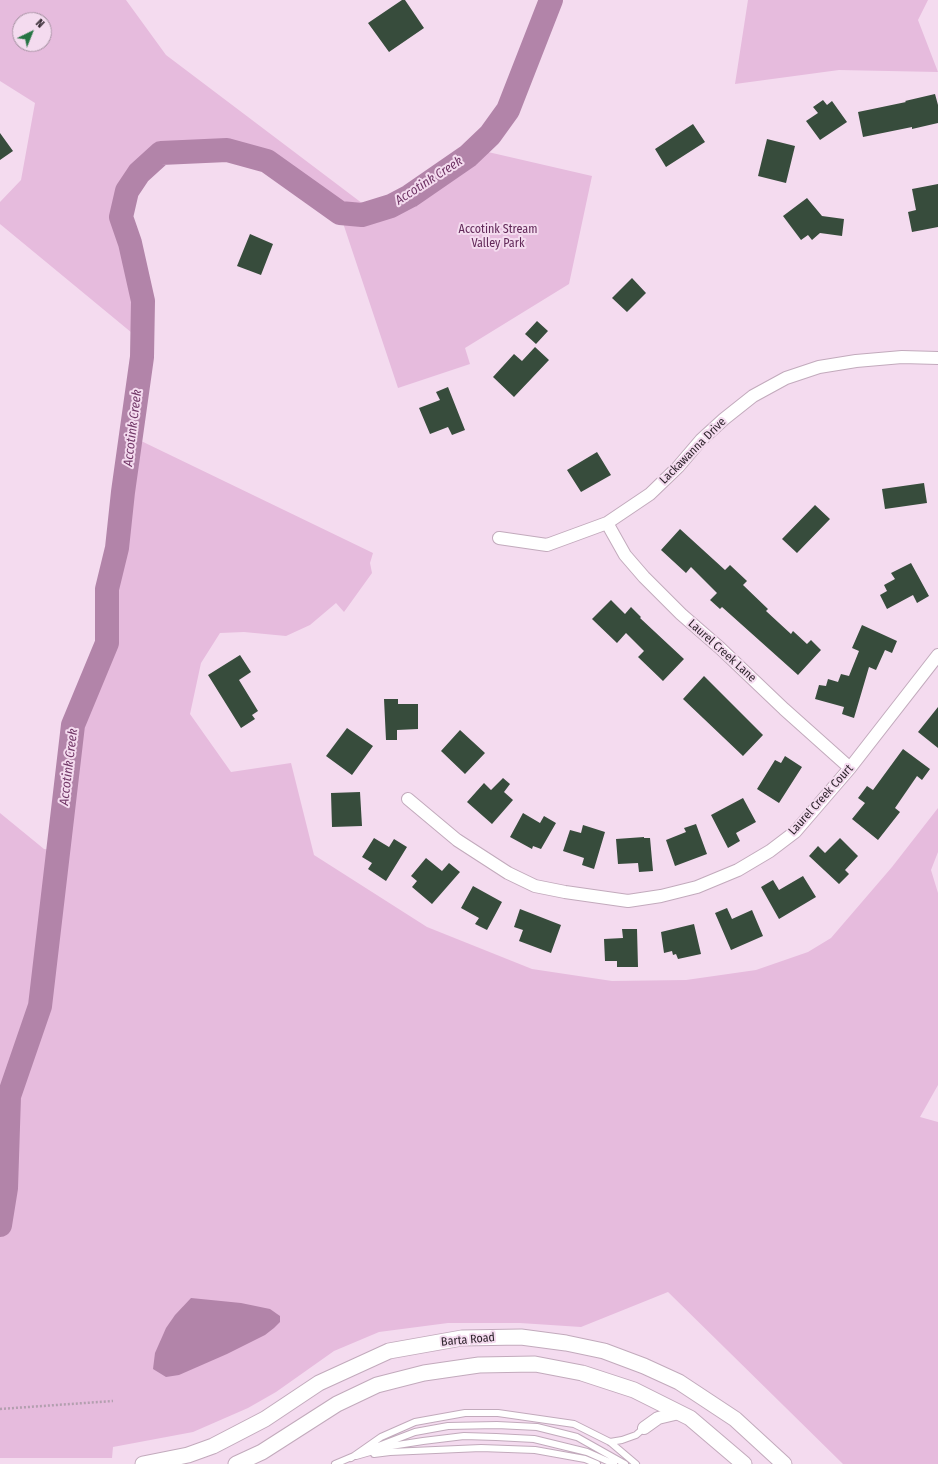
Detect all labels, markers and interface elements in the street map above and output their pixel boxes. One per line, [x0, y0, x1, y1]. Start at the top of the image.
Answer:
north arrow [12, 12, 52, 52]
text: N [33, 17, 47, 31]
water label: Accotink Creek [392, 153, 466, 209]
park label: Accotink Stream Valley Park [459, 223, 537, 251]
water label: Accotink Creek [121, 389, 145, 467]
street label: Lackawanna Drive [657, 415, 729, 487]
street label: Laurel Creek Lane [685, 617, 759, 685]
water label: Accotink Creek [57, 728, 81, 806]
street label: Laurel Creek Court [786, 762, 856, 838]
street label: Barta Road [440, 1330, 496, 1350]

